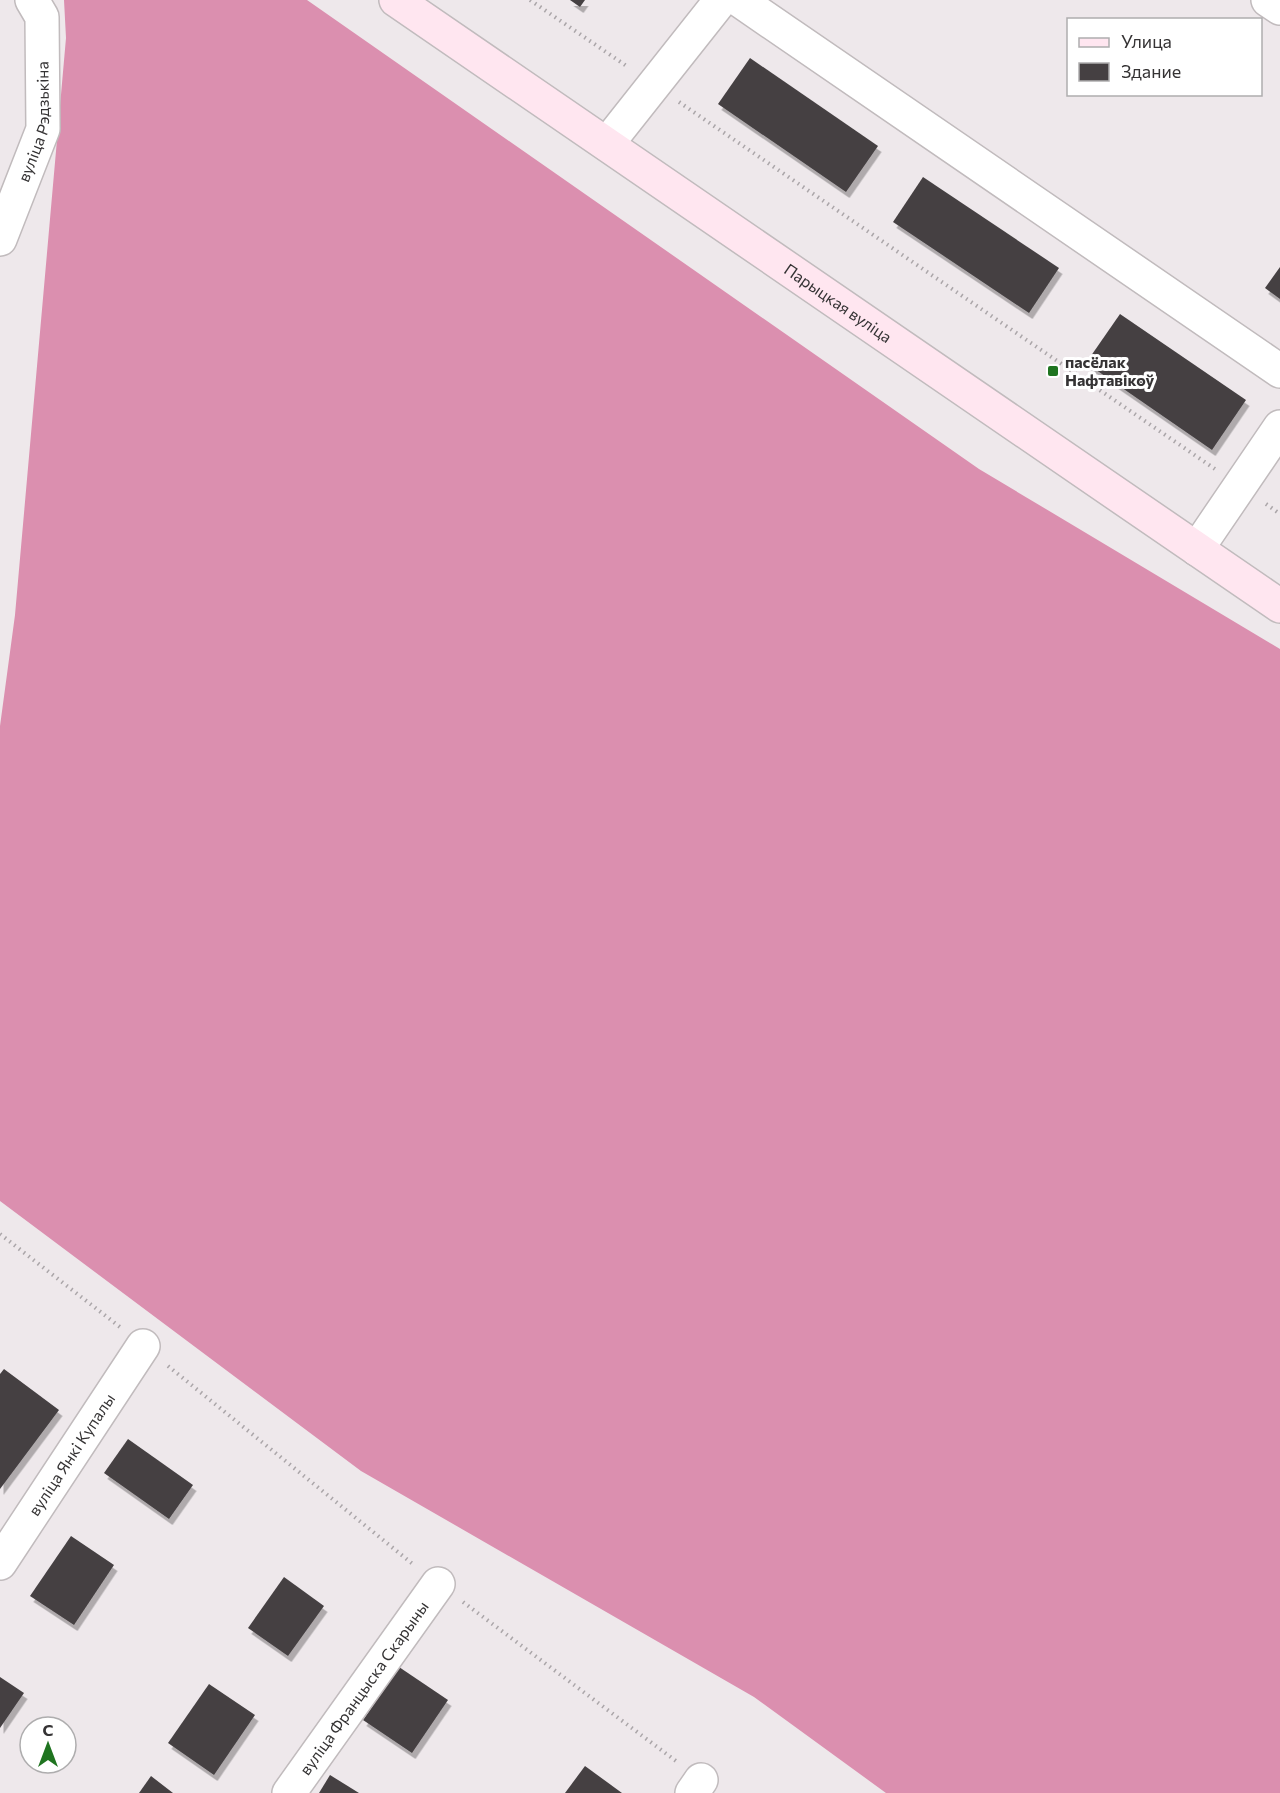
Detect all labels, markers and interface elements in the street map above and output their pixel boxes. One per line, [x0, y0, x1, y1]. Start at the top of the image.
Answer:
legend [1067, 18, 1262, 96]
text: Улица [1121, 30, 1172, 52]
text: Здание [1121, 60, 1181, 82]
street label: вуліца Рэдзькіна [13, 61, 53, 184]
street label: Парыцкая вуліца [781, 259, 896, 346]
place label: пасёлак Нафтавікоў [1065, 352, 1154, 389]
marker: пасёлак Нафтавікоў [1046, 364, 1060, 378]
street label: вуліца Янкі Купалы [24, 1389, 118, 1519]
street label: вуліца Францыска Скарыны [295, 1597, 432, 1778]
north arrow [18, 1715, 78, 1775]
text: С [43, 1720, 54, 1739]

